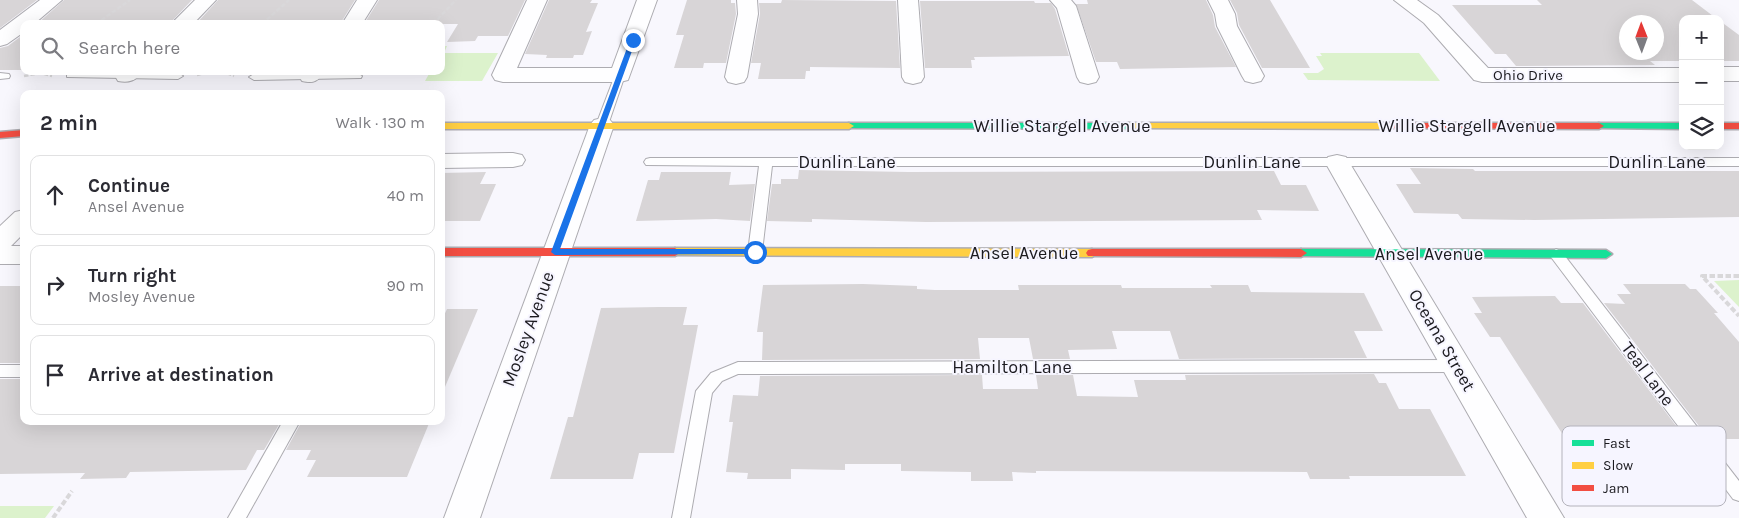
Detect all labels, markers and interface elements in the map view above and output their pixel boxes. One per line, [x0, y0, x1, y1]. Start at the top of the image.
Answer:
north arrow [1619, 15, 1664, 60]
map controls [1679, 15, 1724, 150]
button: + [1679, 15, 1724, 60]
search box [20, 20, 445, 75]
route end [622, 29, 645, 52]
icon: search [38, 34, 66, 62]
text: Search here [78, 37, 180, 59]
button: − [1679, 60, 1724, 105]
street label: Ohio Drive [1493, 66, 1563, 84]
button: layers [1679, 105, 1724, 150]
text: 2 min [40, 111, 98, 135]
text: Walk · 130 m [335, 113, 425, 132]
street label: Willie Stargell Avenue [973, 115, 1151, 137]
street label: Willie Stargell Avenue [1378, 115, 1556, 137]
street label: Dunlin Lane [798, 151, 896, 173]
street label: Dunlin Lane [1203, 151, 1301, 173]
street label: Dunlin Lane [1608, 151, 1706, 173]
text: Continue [88, 175, 170, 197]
icon: ahead [41, 181, 69, 209]
text: 40 m [387, 186, 424, 205]
text: Ansel Avenue [88, 197, 184, 216]
route start [744, 241, 767, 264]
street label: Ansel Avenue [970, 242, 1078, 264]
street label: Ansel Avenue [1375, 243, 1483, 265]
text: Turn right [88, 265, 177, 287]
street label: Mosley Avenue [497, 269, 559, 389]
icon: right [41, 271, 69, 299]
text: 90 m [386, 276, 424, 295]
street label: Oceana Street [1404, 285, 1480, 395]
text: Mosley Avenue [88, 287, 195, 306]
street label: Teal Lane [1617, 338, 1679, 410]
street label: Hamilton Lane [952, 356, 1072, 378]
icon: arrive [41, 361, 69, 389]
text: Arrive at destination [88, 364, 274, 386]
legend [1562, 426, 1726, 506]
text: Fast [1603, 435, 1630, 452]
text: Slow [1603, 457, 1633, 474]
text: Jam [1603, 480, 1629, 497]

